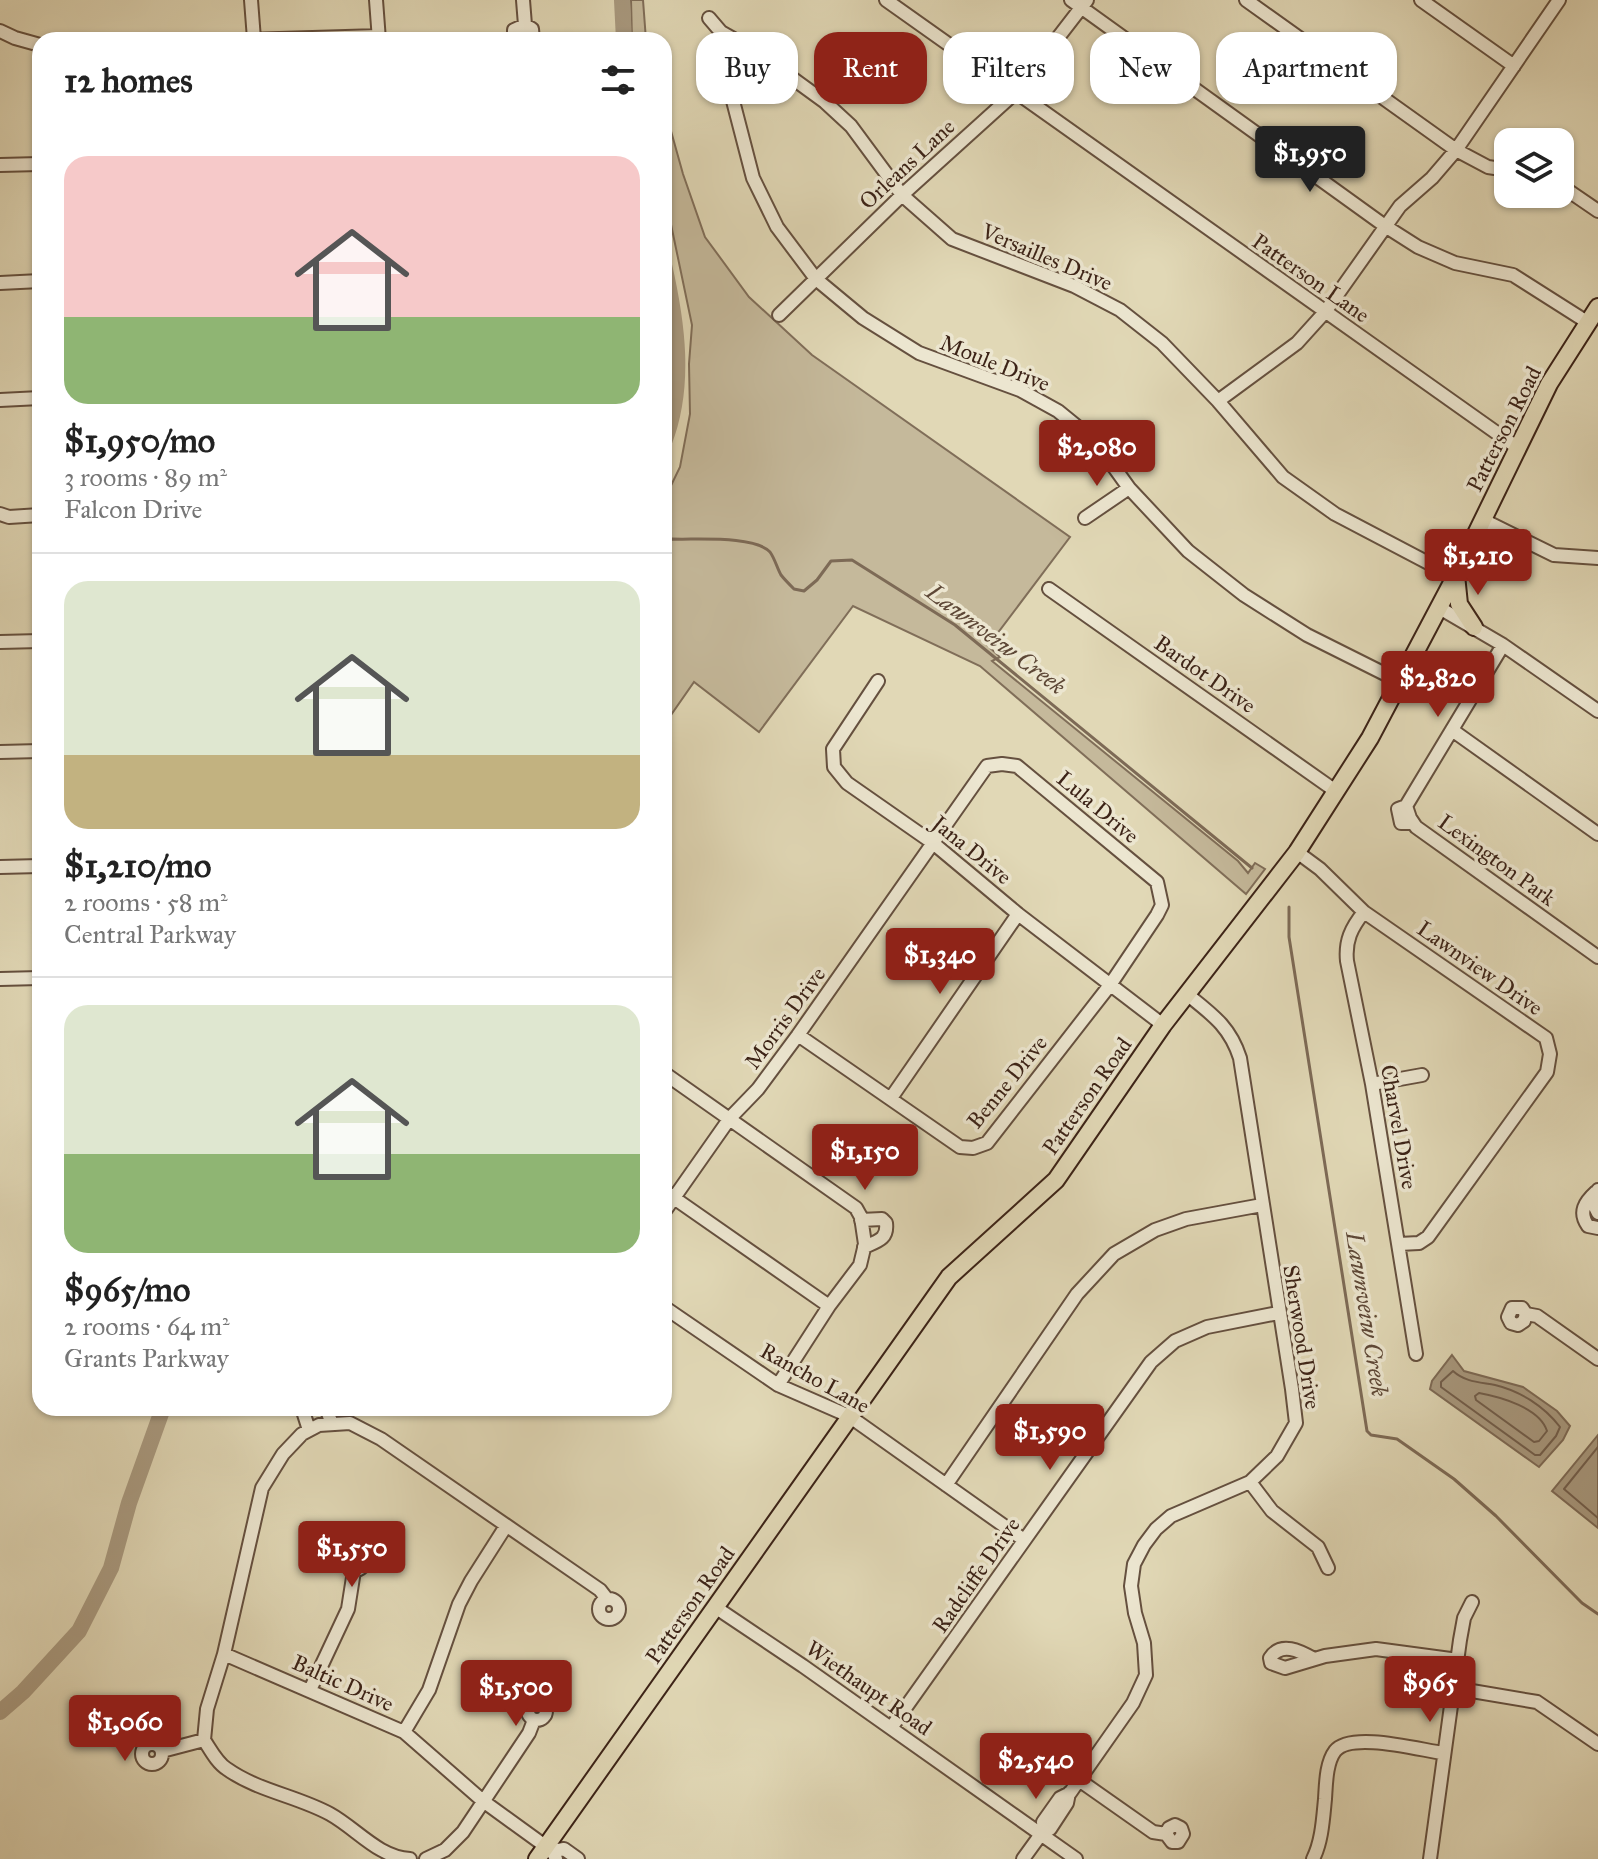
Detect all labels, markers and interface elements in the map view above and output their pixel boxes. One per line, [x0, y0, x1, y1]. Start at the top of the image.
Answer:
chip: Buy [696, 32, 798, 104]
chip: Rent [814, 32, 927, 104]
chip: Filters [943, 32, 1074, 104]
chip: New [1090, 32, 1200, 104]
chip: Apartment [1216, 32, 1397, 104]
icon: filters [596, 58, 640, 102]
text: 12 homes [64, 60, 193, 101]
street label: Orleans Lane [854, 113, 960, 215]
pin: $1,950 [1245, 126, 1375, 194]
map controls [1494, 128, 1574, 208]
button: layers [1494, 128, 1574, 208]
text: $1,950 [1273, 136, 1347, 168]
icon: home [280, 208, 424, 352]
street label: Versailles Drive [977, 217, 1116, 297]
street label: Patterson Lane [1247, 228, 1375, 328]
street label: Moule Drive [936, 329, 1054, 397]
street label: Patterson Road [1461, 362, 1547, 496]
text: $1,950/mo [64, 420, 215, 461]
pin: $2,080 [1032, 420, 1162, 488]
text: $2,080 [1057, 430, 1137, 462]
text: 3 rooms · 89 m² [64, 461, 227, 493]
text: Falcon Drive [64, 493, 202, 525]
pin: $1,210 [1413, 529, 1543, 597]
text: $1,210 [1443, 539, 1513, 571]
water label: Lawnveiw Creek [920, 576, 1072, 701]
street label: Bardot Drive [1149, 629, 1261, 719]
icon: home [280, 633, 424, 777]
pin: $2,820 [1373, 651, 1503, 719]
text: $2,820 [1399, 661, 1477, 693]
street label: Lula Drive [1051, 765, 1145, 849]
street label: Lexington Park [1433, 808, 1562, 912]
street label: Jana Drive [925, 809, 1017, 890]
text: $1,210/mo [64, 845, 211, 886]
text: 2 rooms · 58 m² [64, 886, 228, 918]
street label: Lawnview Drive [1412, 915, 1548, 1021]
text: Central Parkway [64, 918, 236, 950]
pin: $1,340 [875, 928, 1005, 996]
text: $1,340 [904, 938, 976, 970]
street label: Morris Drive [739, 962, 831, 1074]
street label: Benne Drive [961, 1030, 1053, 1134]
street label: Patterson Road [1037, 1032, 1137, 1160]
icon: home [280, 1057, 424, 1201]
street label: Charvel Drive [1375, 1063, 1423, 1191]
pin: $1,150 [800, 1124, 930, 1192]
text: $1,150 [830, 1134, 900, 1166]
water label: Lawnveiw Creek [1339, 1228, 1395, 1399]
street label: Sherwood Drive [1277, 1263, 1327, 1411]
text: $965/mo [64, 1269, 190, 1310]
text: 2 rooms · 64 m² [64, 1310, 230, 1342]
street label: Rancho Lane [756, 1337, 874, 1419]
text: Grants Parkway [64, 1342, 229, 1374]
pin: $1,590 [985, 1404, 1115, 1472]
text: $1,590 [1013, 1414, 1087, 1446]
street label: Radcliffe Drive [926, 1512, 1026, 1638]
pin: $1,550 [287, 1521, 417, 1589]
text: $1,550 [316, 1531, 388, 1563]
street label: Patterson Road [640, 1541, 740, 1669]
street label: Wiethaupt Road [801, 1635, 937, 1741]
street label: Baltic Drive [288, 1649, 398, 1717]
pin: $965 [1383, 1656, 1477, 1724]
pin: $1,500 [451, 1660, 581, 1728]
text: $965 [1403, 1666, 1457, 1698]
text: $1,500 [479, 1670, 553, 1702]
pin: $1,060 [60, 1695, 190, 1763]
text: $1,060 [87, 1705, 163, 1737]
pin: $2,540 [971, 1733, 1101, 1801]
text: $2,540 [998, 1743, 1074, 1775]

